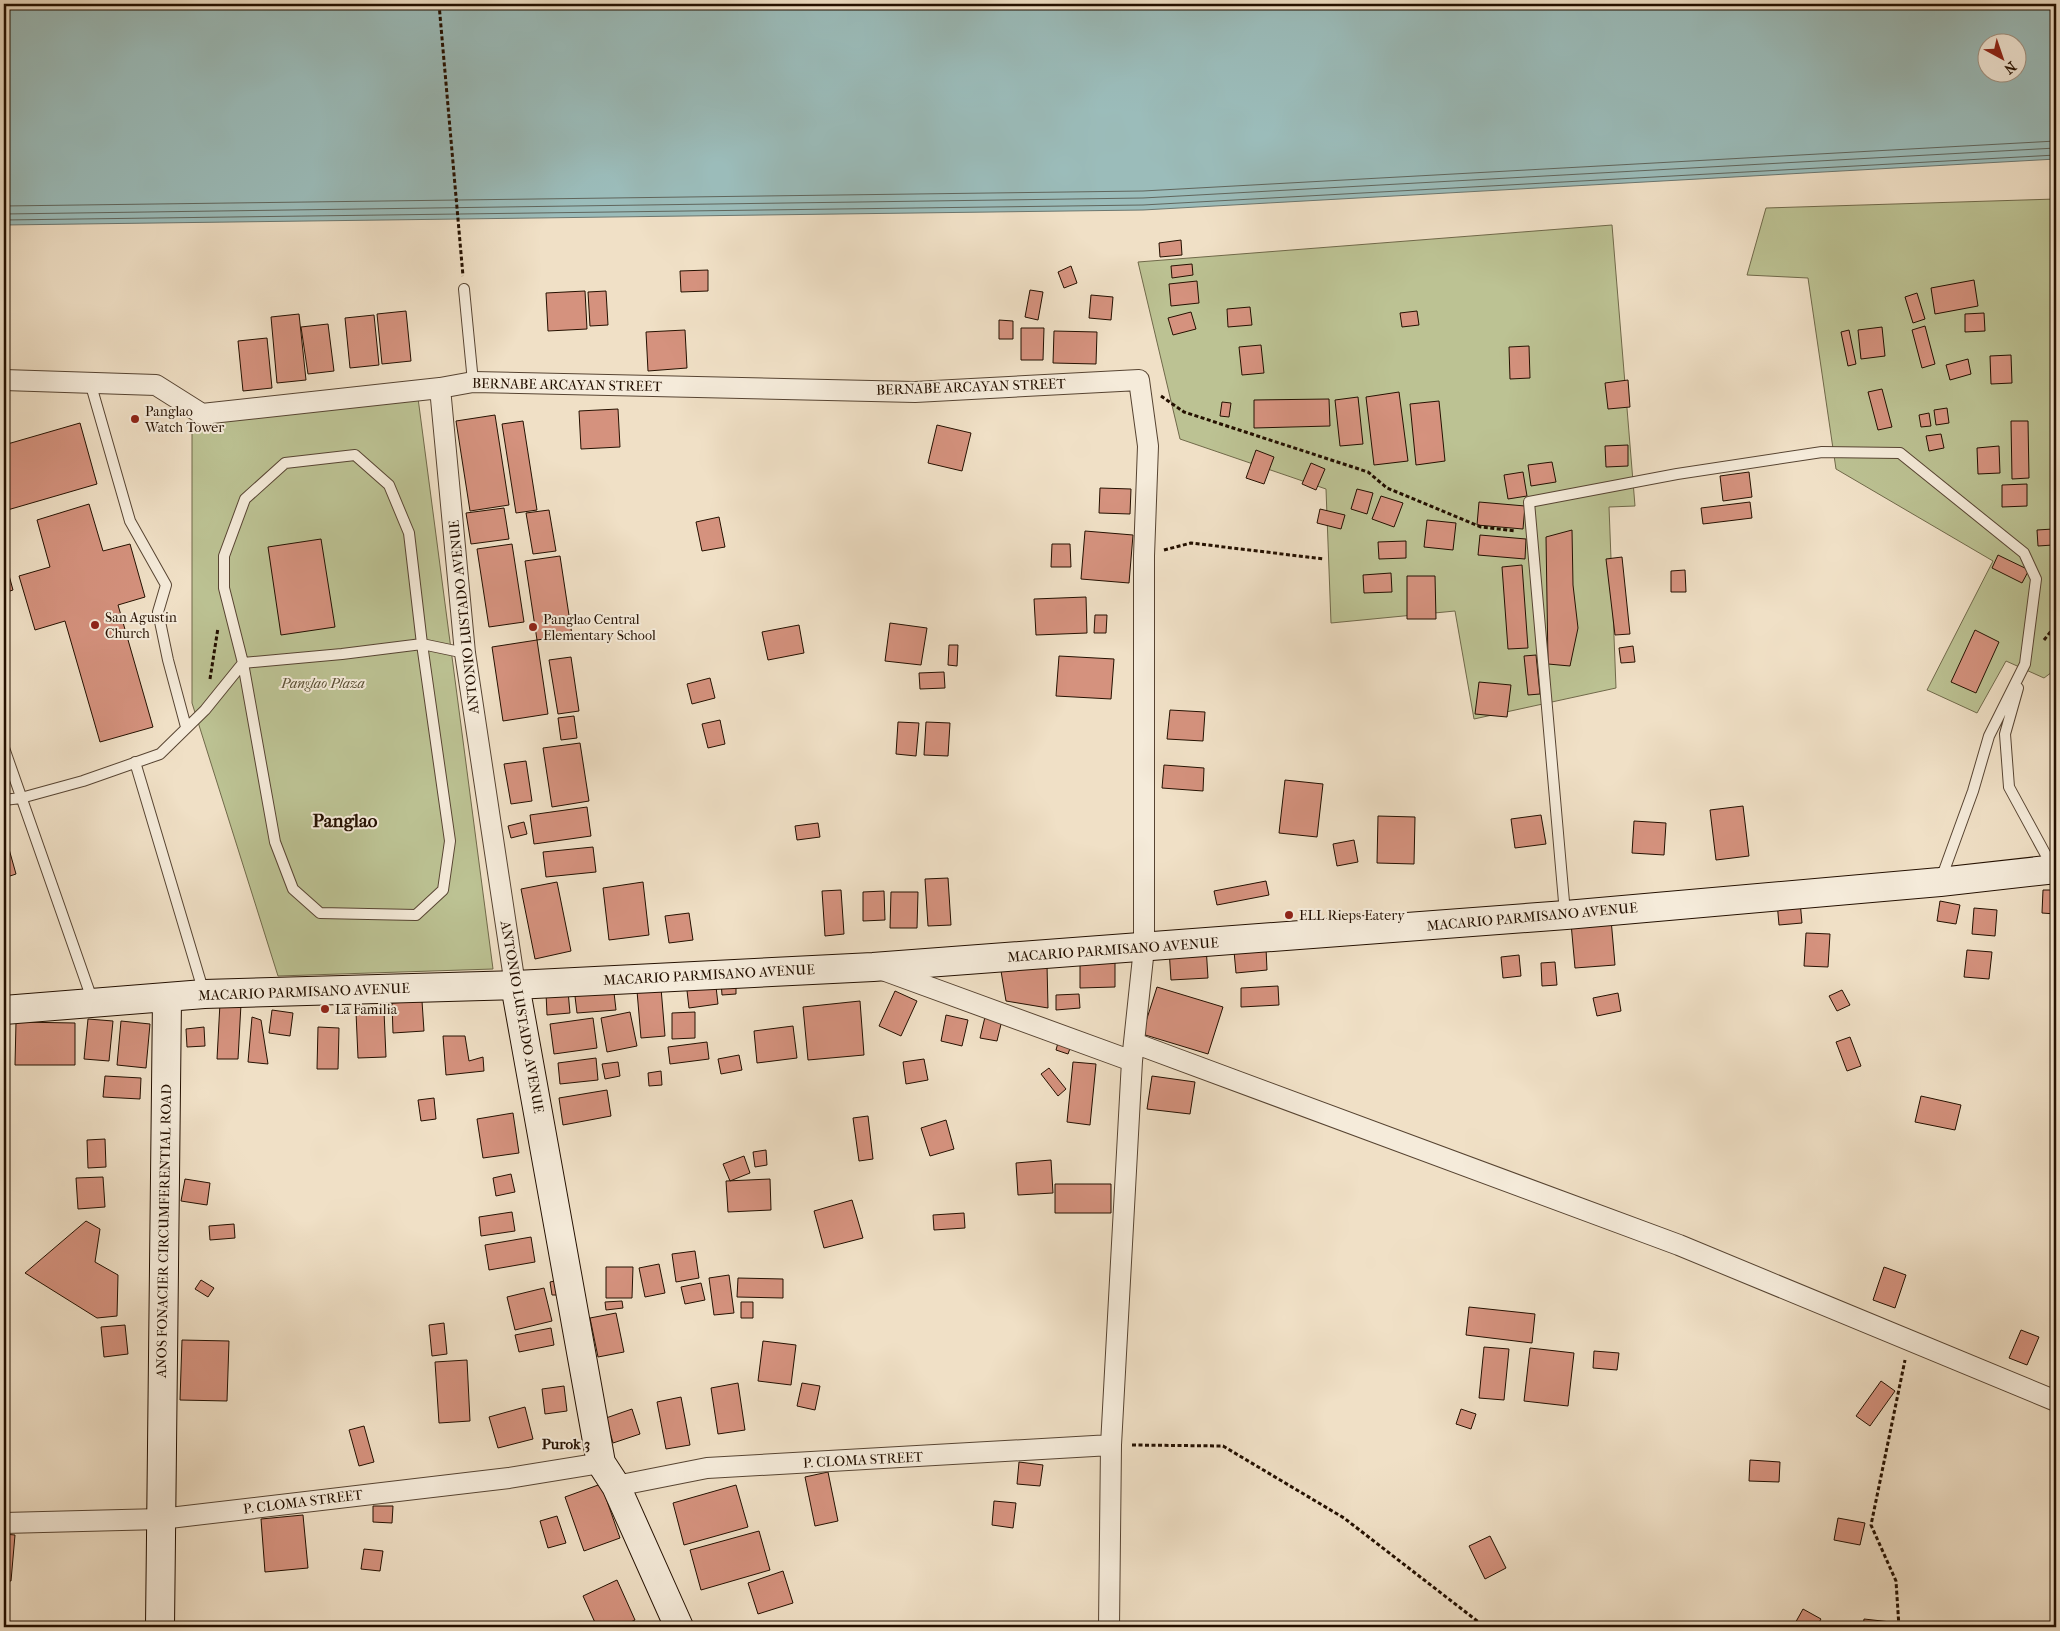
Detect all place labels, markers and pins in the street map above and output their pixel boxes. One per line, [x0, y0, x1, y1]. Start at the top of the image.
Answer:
place label: Panglao Watch Tower [144, 403, 224, 436]
marker: Panglao Watch Tower [129, 413, 141, 425]
place label: San Agustin Church [105, 609, 177, 642]
place label: Panglao Central Elementary School [543, 611, 656, 644]
marker: San Agustin Church [89, 619, 101, 631]
marker: Panglao Central Elementary School [527, 621, 539, 633]
place label: ELL Rieps Eatery [1299, 907, 1405, 924]
marker: ELL Rieps Eatery [1283, 909, 1295, 921]
place label: La Familia [335, 1001, 398, 1018]
marker: La Familia [319, 1003, 331, 1015]

